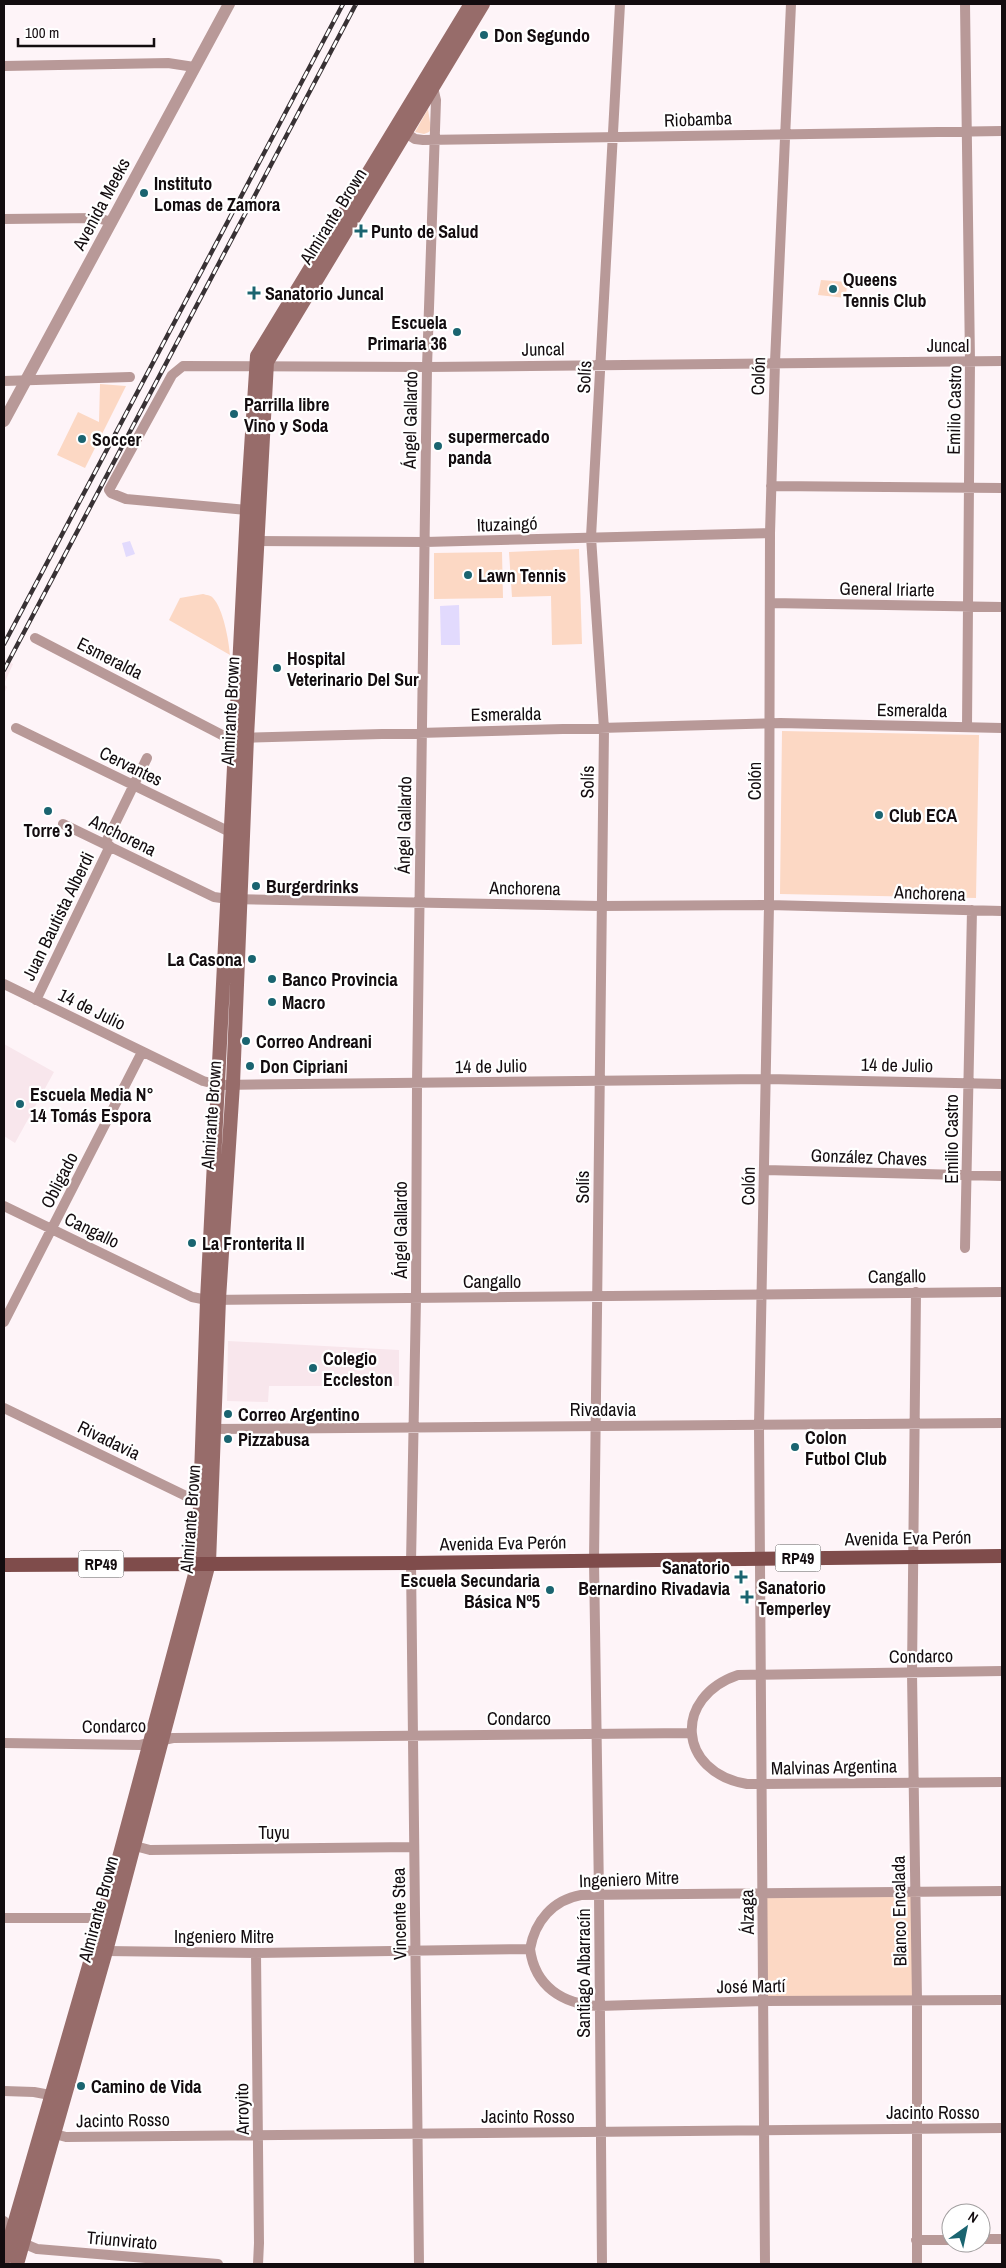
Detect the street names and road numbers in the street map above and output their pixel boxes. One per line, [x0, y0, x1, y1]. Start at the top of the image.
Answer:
street label: Riobamba [664, 105, 732, 133]
street label: Avenida Meeks [66, 153, 136, 256]
street label: Almirante Brown [293, 163, 373, 270]
street label: Juncal [927, 333, 969, 358]
street label: Juncal [521, 336, 565, 362]
street label: Colón [745, 356, 771, 396]
street label: Solís [571, 360, 597, 394]
street label: Emilio Castro [941, 365, 967, 455]
street label: Ángel Gallardo [397, 371, 423, 470]
street label: Ituzaingó [476, 510, 538, 538]
street label: General Iriarte [839, 576, 935, 602]
street label: Esmeralda [73, 631, 147, 685]
street label: Almirante Brown [215, 656, 245, 767]
street label: Esmeralda [877, 697, 947, 723]
street label: Esmeralda [471, 701, 541, 727]
street label: Cervantes [95, 740, 167, 792]
street label: Colón [742, 762, 767, 800]
street label: Solís [574, 765, 600, 799]
street label: Ángel Gallardo [391, 776, 417, 875]
street label: Anchorena [85, 808, 161, 862]
street label: Juan Bautista Alberdi [16, 847, 100, 985]
street label: Anchorena [488, 875, 561, 901]
street label: Anchorena [893, 879, 966, 907]
street label: 14 de Julio [54, 982, 130, 1036]
street label: 14 de Julio [861, 1052, 933, 1078]
street label: 14 de Julio [455, 1053, 527, 1079]
street label: Almirante Brown [195, 1060, 227, 1171]
street label: Emilio Castro [939, 1094, 964, 1184]
street label: González Chaves [810, 1142, 928, 1172]
street label: Obligado [34, 1148, 84, 1212]
street label: Colón [735, 1167, 761, 1205]
street label: Solís [570, 1171, 595, 1203]
street label: Ángel Gallardo [388, 1181, 413, 1280]
street label: Cangallo [60, 1206, 124, 1254]
street label: Cangallo [868, 1263, 926, 1289]
street label: Cangallo [463, 1269, 521, 1294]
street label: Rivadavia [570, 1397, 636, 1422]
street label: Rivadavia [74, 1414, 144, 1466]
street label: Almirante Brown [174, 1464, 206, 1575]
street label: Avenida Eva Perón [843, 1524, 972, 1552]
street label: Avenida Eva Perón [438, 1529, 567, 1557]
road number: RP49 [776, 1545, 820, 1572]
road number: RP49 [78, 1550, 124, 1578]
street label: Condarco [889, 1643, 953, 1669]
street label: Condarco [487, 1706, 551, 1731]
street label: Condarco [82, 1713, 146, 1739]
street label: Malvinas Argentina [771, 1753, 897, 1781]
street label: Tuyu [258, 1820, 290, 1845]
street label: Almirante Brown [72, 1853, 124, 1966]
street label: Blanco Encalada [886, 1855, 912, 1967]
street label: Ingeniero Mitre [579, 1865, 679, 1893]
street label: Vincente Stea [386, 1868, 412, 1960]
street label: Álzaga [734, 1889, 760, 1936]
street label: Santiago Albarracín [571, 1908, 596, 2038]
street label: Ingeniero Mitre [174, 1924, 274, 1949]
street label: José Martí [716, 1973, 787, 1999]
street label: Arroyito [229, 2083, 255, 2136]
street label: Jacinto Rosso [886, 2100, 980, 2125]
street label: Jacinto Rosso [481, 2104, 575, 2129]
street label: Jacinto Rosso [76, 2107, 170, 2133]
street label: Triunvirato [86, 2224, 158, 2256]

